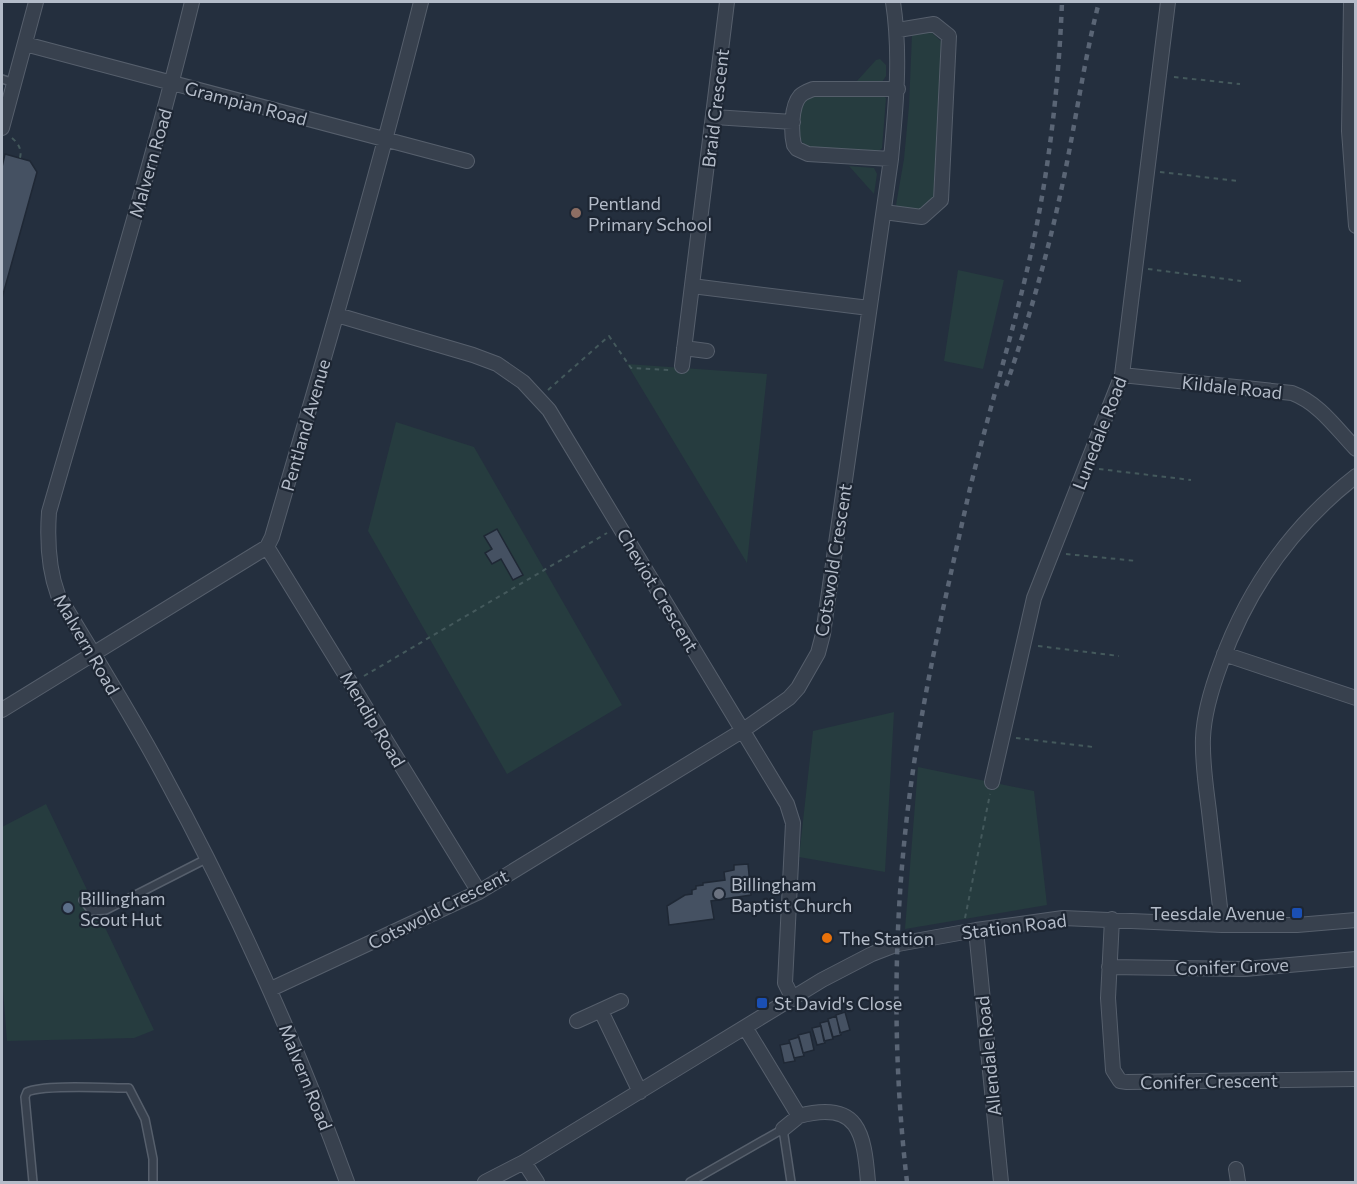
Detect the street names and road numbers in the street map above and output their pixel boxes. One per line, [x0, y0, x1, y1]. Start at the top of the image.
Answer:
street label: Braid Crescent [697, 47, 733, 169]
street label: Grampian Road [182, 76, 310, 130]
street label: Malvern Road [124, 106, 176, 220]
street label: Pentland Avenue [276, 356, 334, 494]
street label: Kildale Road [1181, 371, 1283, 403]
street label: Lunedale Road [1067, 373, 1131, 493]
street label: Cotswold Crescent [810, 482, 856, 638]
street label: Cheviot Crescent [612, 524, 704, 656]
street label: Malvern Road [49, 590, 125, 698]
street label: Mendip Road [336, 667, 410, 771]
street label: Cotswold Crescent [364, 864, 512, 954]
street label: Station Road [960, 909, 1068, 943]
street label: Conifer Grove [1175, 953, 1289, 979]
street label: Allendale Road [971, 995, 1005, 1117]
street label: Malvern Road [275, 1021, 337, 1133]
street label: Conifer Crescent [1140, 1069, 1278, 1093]

